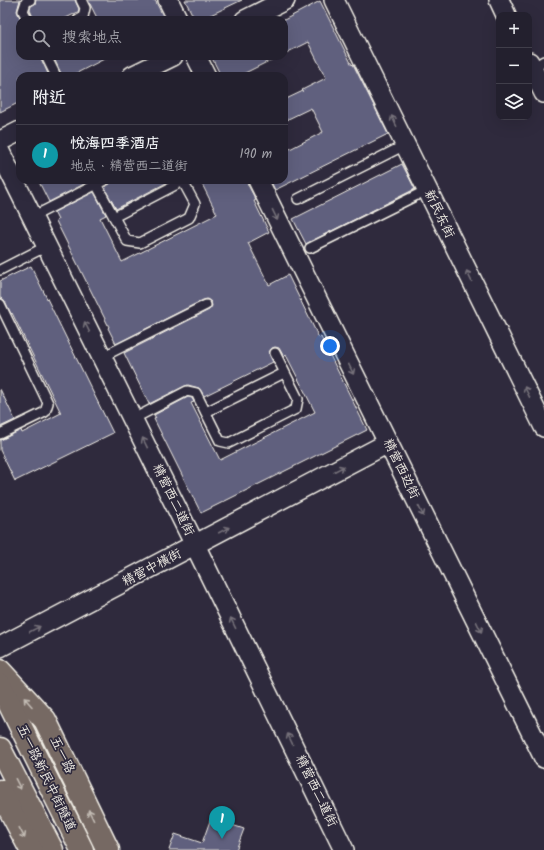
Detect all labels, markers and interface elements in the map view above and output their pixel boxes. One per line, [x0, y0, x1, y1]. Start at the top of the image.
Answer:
map controls [496, 12, 532, 120]
button: + [496, 12, 532, 48]
search box [16, 16, 288, 60]
text: 搜索地点 [62, 26, 122, 50]
icon: search [30, 27, 52, 49]
button: − [496, 48, 532, 84]
button: layers [496, 84, 532, 120]
text: 附近 [32, 85, 66, 112]
one-way arrow [389, 115, 397, 127]
text: 悦海四季酒店 [70, 132, 160, 156]
text: 1 [43, 144, 47, 165]
text: 190 m [240, 144, 272, 165]
text: 地点 · 精营西二道街 [70, 156, 188, 177]
street label: 新民东街 [418, 186, 460, 242]
one-way arrow [272, 209, 279, 221]
one-way arrow [465, 270, 473, 282]
one-way arrow [83, 321, 90, 333]
your location [320, 336, 340, 356]
one-way arrow [348, 363, 355, 375]
one-way arrow [523, 387, 530, 399]
street label: 精营西边街 [377, 435, 425, 503]
one-way arrow [141, 437, 148, 449]
street label: 精营西二道街 [146, 460, 200, 540]
one-way arrow [333, 465, 345, 472]
one-way arrow [418, 504, 426, 516]
one-way arrow [218, 525, 230, 533]
street label: 精营中横街 [118, 543, 186, 593]
one-way arrow [229, 617, 236, 629]
one-way arrow [476, 621, 483, 633]
one-way arrow [28, 624, 40, 632]
one-way arrow [24, 697, 33, 707]
street label: 五一路新民中街隧道 [11, 721, 81, 835]
street label: 五一路 [44, 733, 80, 777]
one-way arrow [286, 734, 293, 746]
street label: 精营西二道街 [289, 751, 343, 831]
one-way arrow [15, 778, 22, 790]
pin: 1 [209, 806, 235, 839]
one-way arrow [87, 809, 94, 821]
one-way arrow [19, 827, 26, 839]

